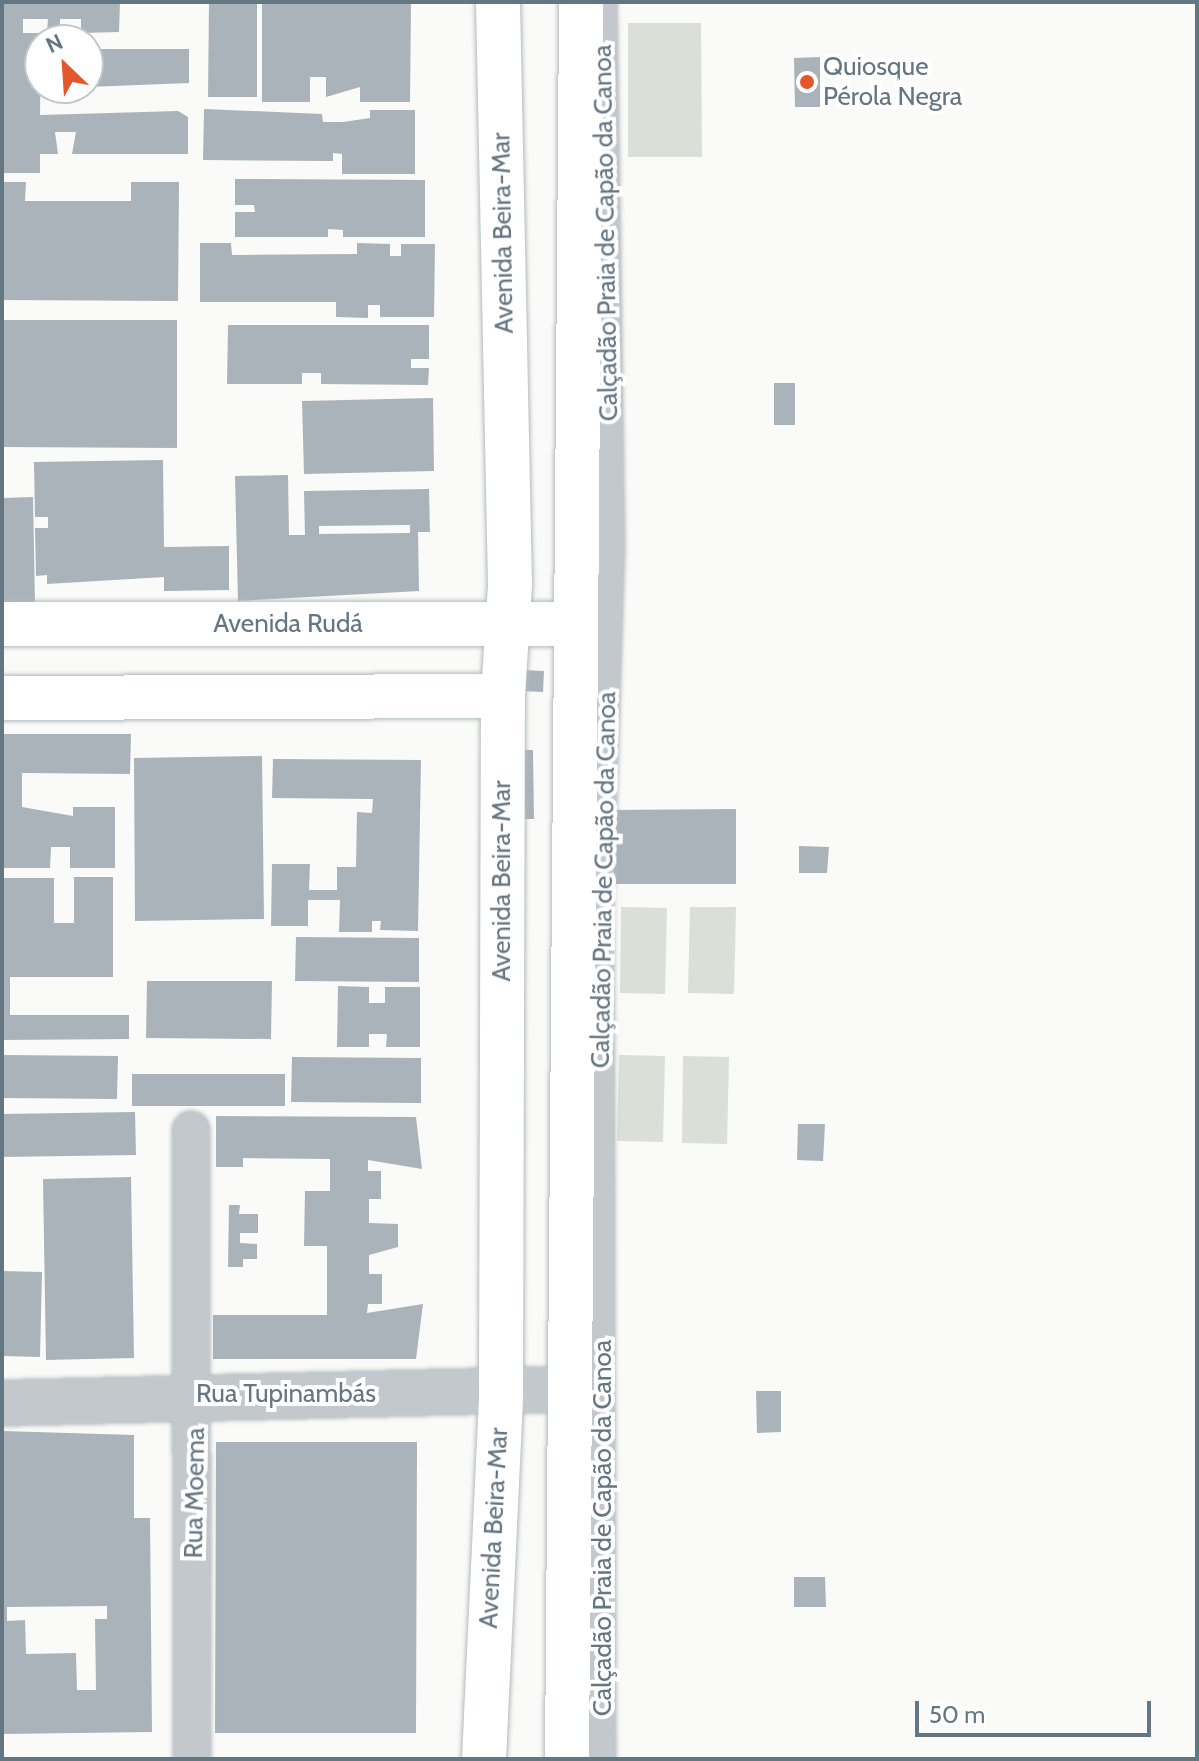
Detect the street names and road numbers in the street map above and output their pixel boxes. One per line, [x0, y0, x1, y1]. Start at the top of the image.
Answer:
street label: Calçadão Praia de Capão da Canoa [587, 44, 625, 422]
street label: Avenida Beira-Mar [486, 132, 520, 334]
street label: Avenida Rudá [213, 608, 363, 640]
street label: Calçadão Praia de Capão da Canoa [585, 691, 623, 1069]
street label: Avenida Beira-Mar [486, 780, 518, 982]
street label: Calçadão Praia de Capão da Canoa [587, 1340, 619, 1716]
street label: Rua Tupinambás [196, 1378, 376, 1410]
street label: Rua Moema [178, 1427, 212, 1559]
street label: Avenida Beira-Mar [473, 1427, 515, 1629]

